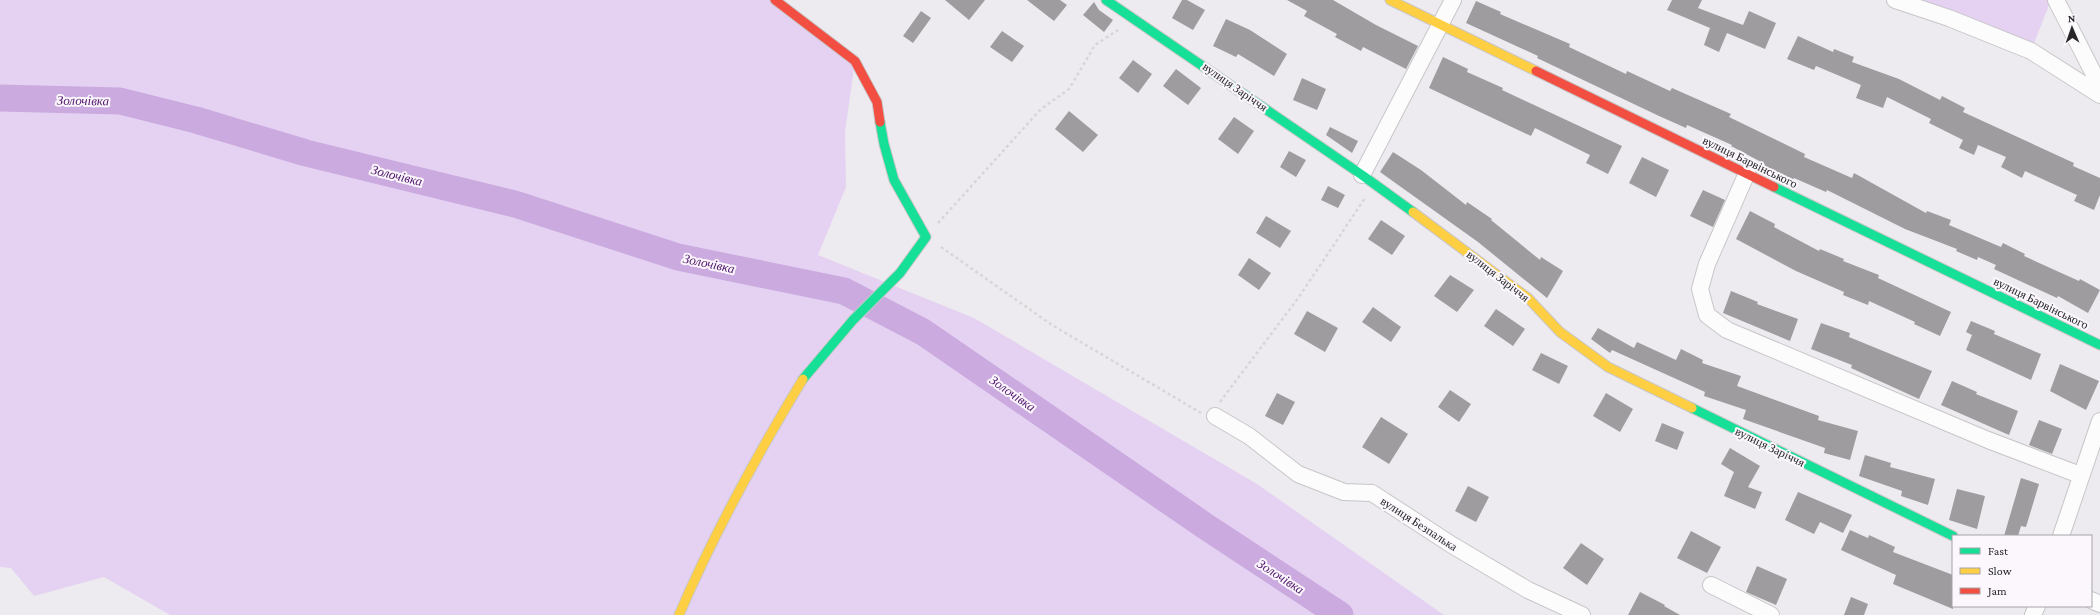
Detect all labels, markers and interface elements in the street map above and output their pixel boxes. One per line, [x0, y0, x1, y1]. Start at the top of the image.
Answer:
north arrow [2052, 8, 2092, 48]
text: N [2068, 12, 2076, 24]
street label: вулиця Заріччя [1200, 60, 1270, 115]
water label: Золочівка [57, 93, 110, 108]
street label: вулиця Барвінського [1700, 133, 1800, 191]
water label: Золочівка [370, 162, 425, 189]
street label: вулиця Заріччя [1464, 247, 1532, 305]
water label: Золочівка [682, 251, 737, 276]
street label: вулиця Барвінського [1991, 274, 2091, 332]
water label: Золочівка [987, 372, 1039, 415]
street label: вулиця Заріччя [1733, 424, 1807, 470]
street label: вулиця Безпалька [1378, 494, 1461, 554]
legend [1952, 535, 2092, 607]
text: Fast [1988, 544, 2009, 558]
water label: Золочівка [1255, 556, 1307, 597]
text: Slow [1988, 564, 2012, 578]
text: Jam [1987, 584, 2007, 598]

